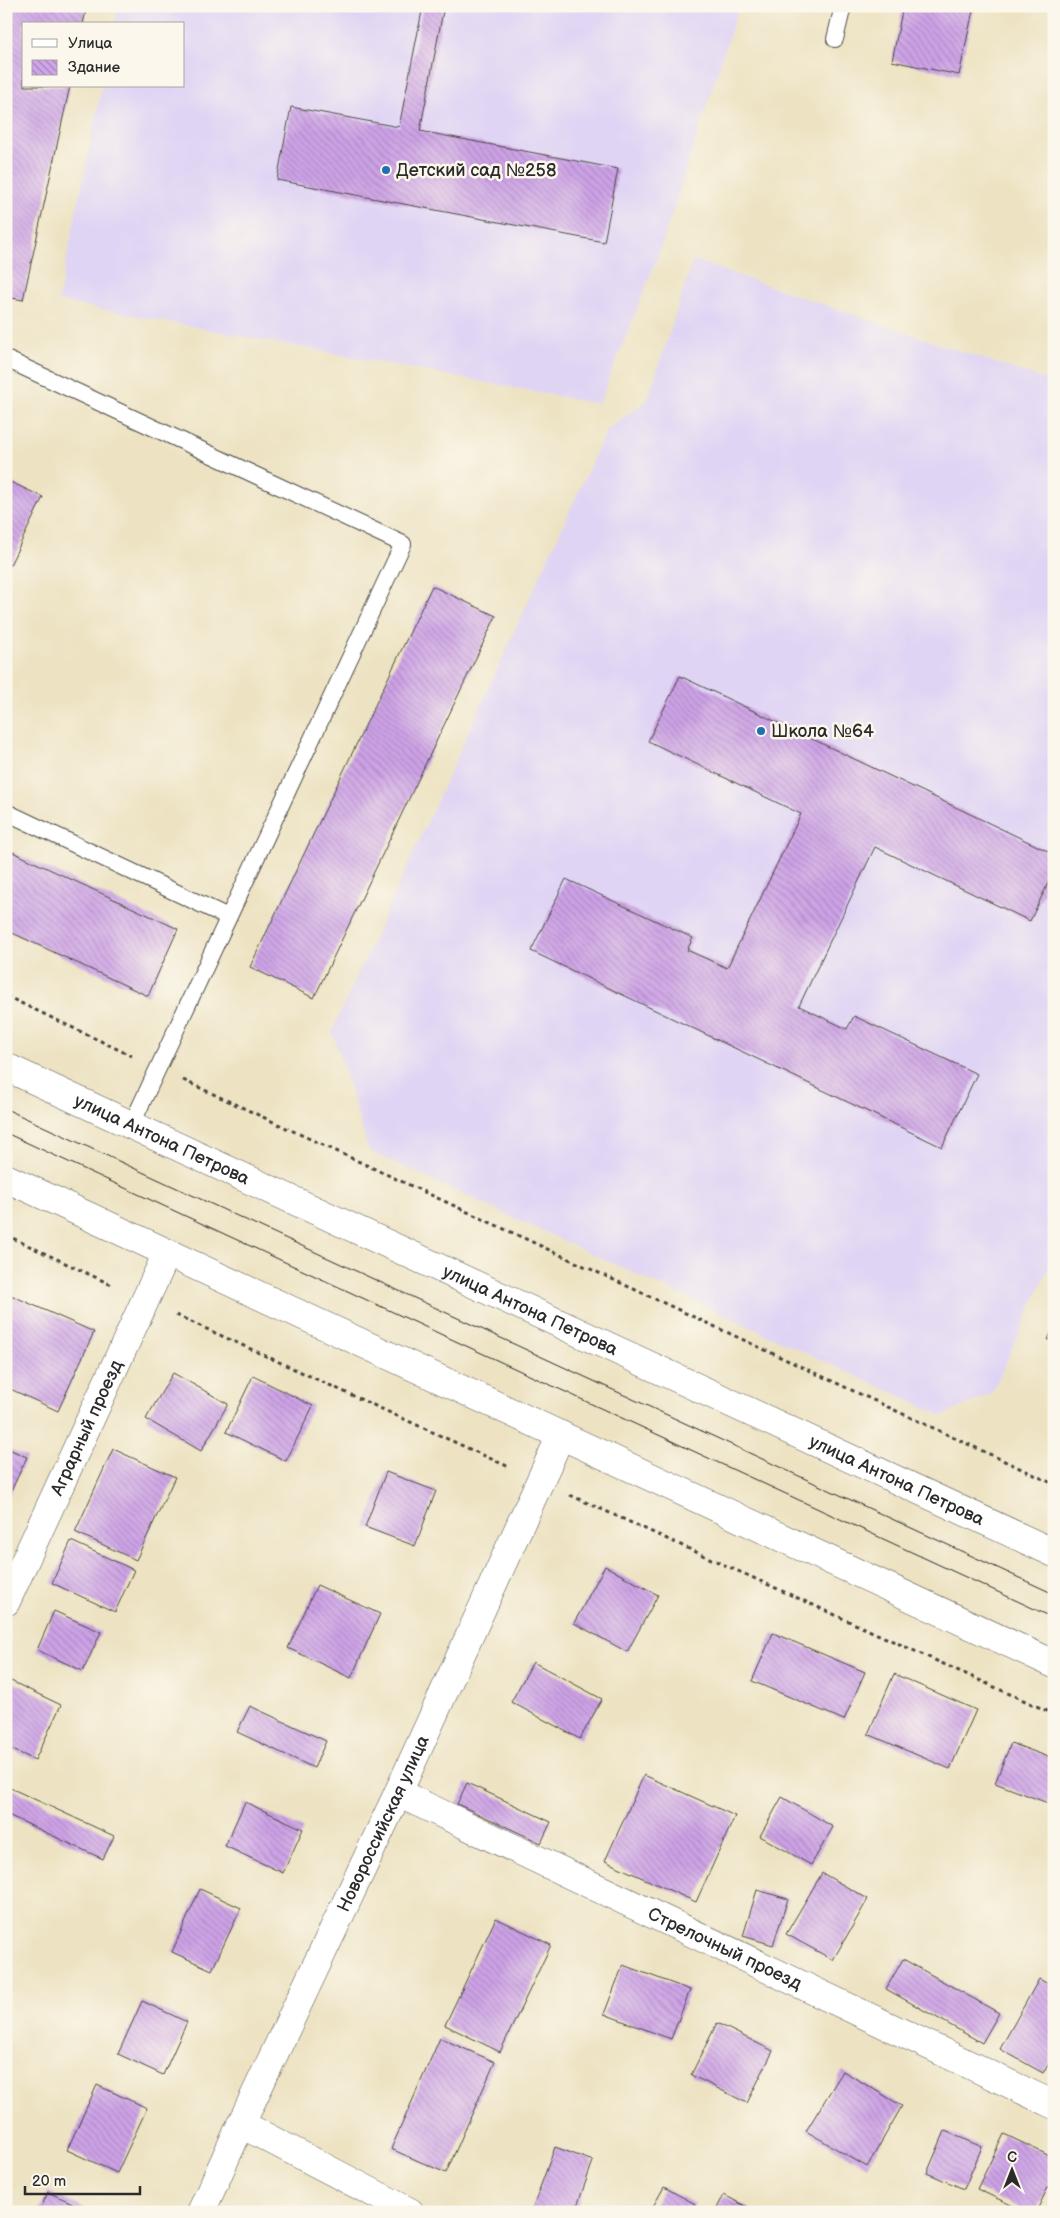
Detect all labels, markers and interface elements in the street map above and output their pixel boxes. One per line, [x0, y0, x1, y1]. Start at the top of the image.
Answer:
legend [22, 22, 185, 88]
text: Улица [68, 34, 113, 53]
text: Здание [68, 58, 120, 77]
place label: Детский сад №258 [396, 160, 556, 181]
marker: Детский сад №258 [380, 164, 392, 176]
place label: Школа №64 [771, 721, 874, 742]
marker: Школа №64 [755, 725, 767, 737]
street label: улица Антона Петрова [71, 1090, 253, 1190]
street label: улица Антона Петрова [439, 1261, 621, 1360]
street label: Аграрный проезд [46, 1357, 127, 1500]
street label: улица Антона Петрова [806, 1431, 988, 1530]
street label: Новороссийская улица [333, 1732, 434, 1915]
street label: Стрелочный проезд [644, 1903, 805, 1994]
north arrow [988, 2146, 1038, 2196]
text: С [1007, 2149, 1017, 2166]
scale bar [25, 2163, 140, 2195]
text: 20 m [32, 2172, 66, 2191]

